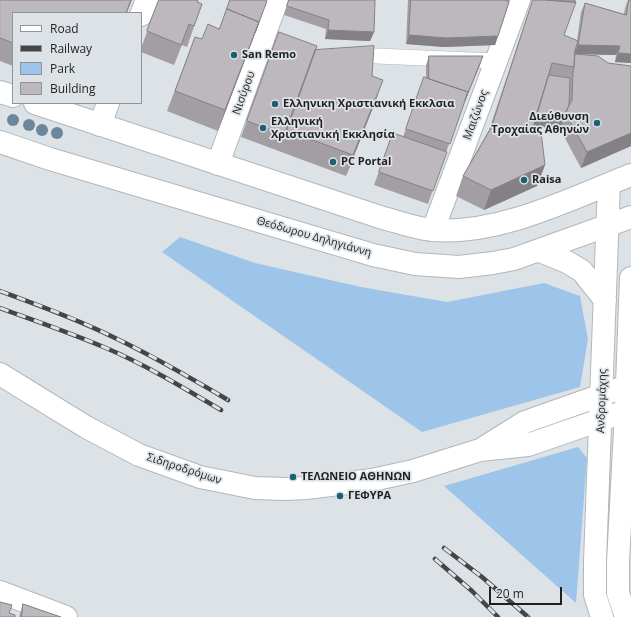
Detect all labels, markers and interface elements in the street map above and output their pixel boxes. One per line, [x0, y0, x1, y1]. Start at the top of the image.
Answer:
legend [12, 12, 142, 104]
text: Road [50, 20, 79, 37]
text: Railway [50, 40, 92, 57]
place label: San Remo [242, 48, 296, 62]
marker: San Remo [229, 50, 239, 60]
text: Park [50, 60, 75, 77]
street label: Νισύρου [230, 69, 258, 117]
text: Building [50, 80, 95, 97]
street label: Μαιζώνος [461, 88, 491, 142]
place label: Ελληνικη Χριστιανική Εκκλσια [283, 97, 454, 111]
marker: Ελληνικη Χριστιανική Εκκλσια [270, 99, 280, 109]
place label: Διεύθυνση Τροχαίας Αθηνών [491, 110, 589, 136]
place label: Ελληνική Χριστιανική Εκκλησία [271, 115, 395, 141]
marker: Διεύθυνση Τροχαίας Αθηνών [592, 118, 602, 128]
marker: Ελληνική Χριστιανική Εκκλησία [258, 123, 268, 133]
place label: PC Portal [341, 155, 391, 169]
marker: PC Portal [328, 157, 338, 167]
place label: Raisa [532, 173, 561, 187]
marker: Raisa [519, 175, 529, 185]
street label: Θεόδωρου Δηληγιάννη [255, 214, 373, 260]
street label: Ανδρομάχης [594, 369, 610, 433]
street label: Σιδηροδρόμων [145, 451, 223, 487]
place label: ΤΕΛΩΝΕΙΟ ΑΘΗΝΩΝ [301, 470, 411, 484]
marker: ΤΕΛΩΝΕΙΟ ΑΘΗΝΩΝ [288, 472, 298, 482]
place label: ΓΕΦΥΡΑ [348, 489, 391, 503]
marker: ΓΕΦΥΡΑ [335, 491, 345, 501]
scale bar [491, 579, 564, 605]
text: 20 m [496, 585, 524, 602]

